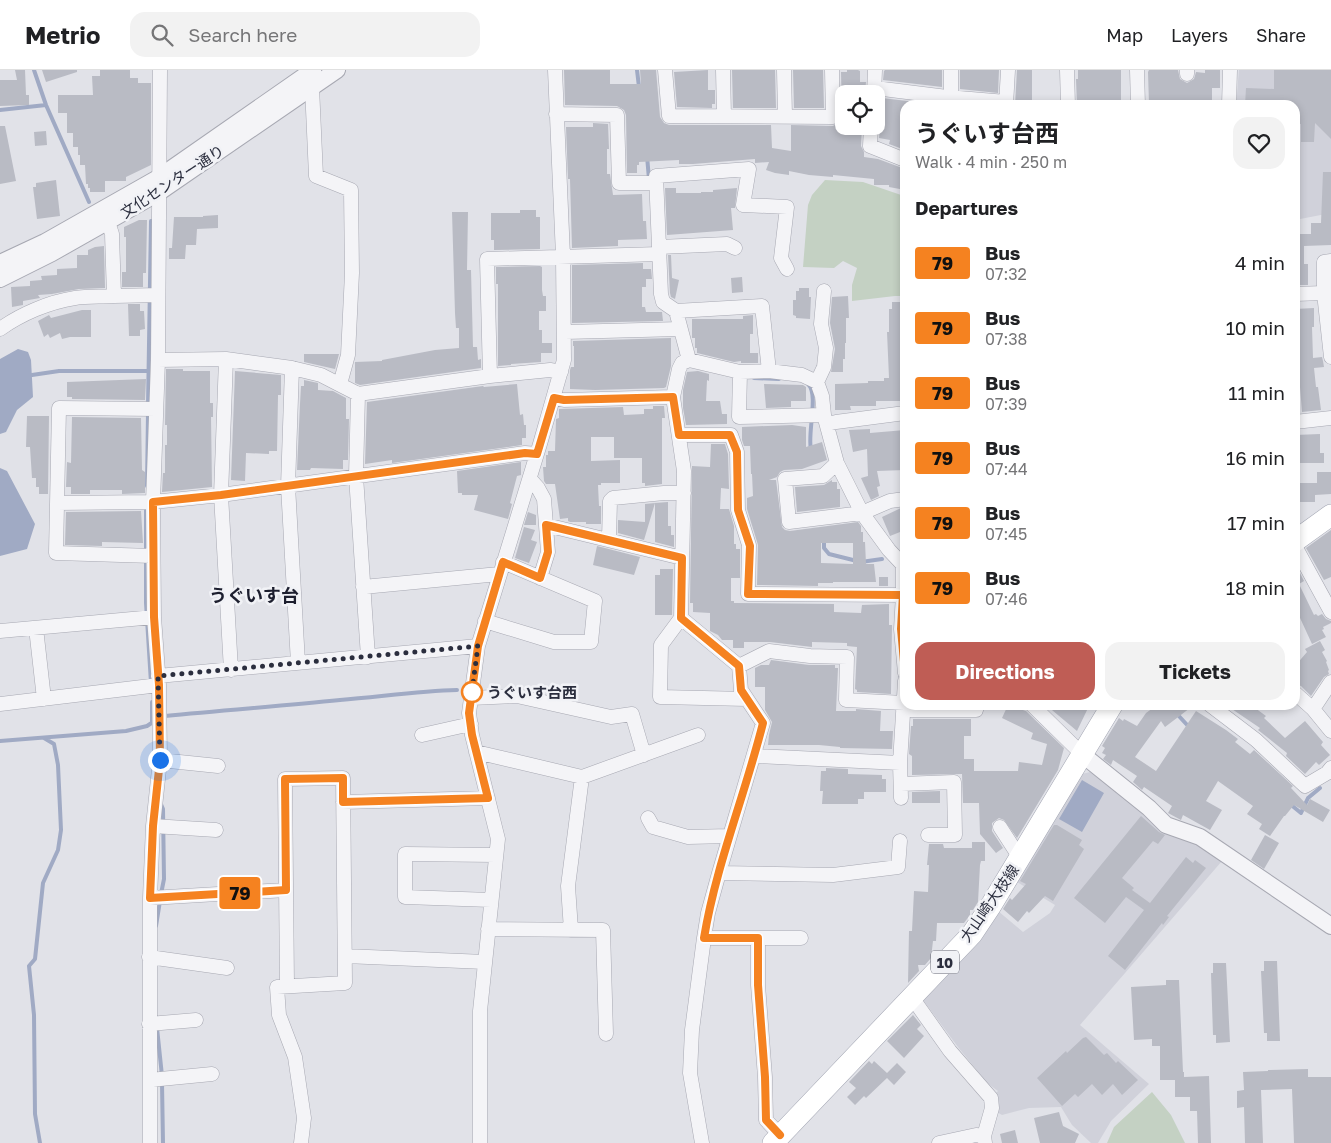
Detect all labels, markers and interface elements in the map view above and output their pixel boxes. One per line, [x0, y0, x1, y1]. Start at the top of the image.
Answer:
search box [130, 12, 480, 57]
text: Metrio [25, 20, 100, 49]
icon: search [148, 21, 176, 49]
text: Search here [188, 23, 297, 46]
text: Map [1106, 24, 1143, 46]
text: Layers [1171, 24, 1228, 46]
text: Share [1256, 24, 1306, 46]
map controls [835, 85, 885, 135]
button: locate [835, 85, 885, 135]
button: heart [1233, 117, 1285, 169]
text: うぐいす台西 [915, 118, 1059, 147]
street label: 文化センター通り [117, 141, 227, 221]
text: Walk · 4 min · 250 m [915, 152, 1067, 172]
text: Departures [915, 196, 1018, 219]
text: Bus [985, 241, 1020, 264]
text: 4 min [1235, 251, 1285, 274]
text: 79 [932, 252, 953, 274]
text: 07:32 [985, 264, 1027, 284]
text: Bus [985, 306, 1020, 329]
text: 10 min [1226, 316, 1285, 339]
text: 79 [932, 317, 953, 339]
text: 07:38 [985, 329, 1027, 349]
text: Bus [985, 371, 1020, 394]
text: 11 min [1228, 381, 1285, 404]
text: 79 [932, 382, 953, 404]
text: 07:39 [985, 394, 1027, 414]
text: Bus [985, 436, 1020, 459]
text: 16 min [1226, 446, 1285, 469]
text: 79 [932, 447, 953, 469]
text: 07:44 [985, 459, 1028, 479]
text: Bus [985, 501, 1020, 524]
text: 17 min [1227, 511, 1285, 534]
text: 79 [932, 512, 953, 534]
text: 07:45 [985, 524, 1027, 544]
text: Bus [985, 566, 1020, 589]
text: 18 min [1226, 576, 1285, 599]
text: 79 [932, 577, 953, 599]
district label: うぐいす台 [209, 584, 299, 606]
text: 07:46 [985, 589, 1028, 609]
button: Directions [915, 642, 1095, 700]
button: Tickets [1105, 642, 1285, 700]
marker: うぐいす台西 [461, 681, 483, 703]
place label: うぐいす台西 [487, 683, 577, 701]
your location [148, 748, 173, 773]
street label: 大山崎大枝線 [956, 861, 1022, 945]
line badge: 79 [218, 877, 262, 909]
text: 79 [229, 882, 251, 904]
road number: 10 [931, 950, 959, 974]

